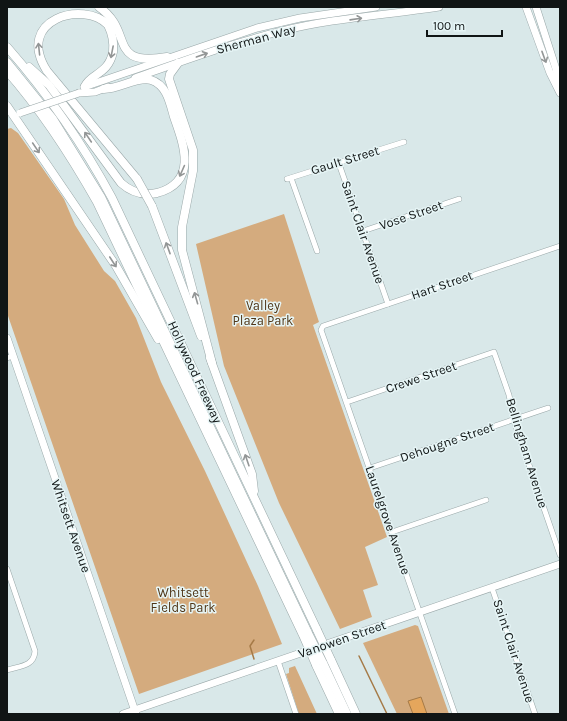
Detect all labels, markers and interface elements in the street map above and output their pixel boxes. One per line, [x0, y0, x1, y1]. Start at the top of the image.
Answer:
scale bar [427, 12, 502, 38]
one-way arrow [349, 15, 362, 23]
text: 100 m [433, 19, 465, 33]
street label: Sherman Way [215, 21, 297, 57]
one-way arrow [35, 43, 42, 56]
one-way arrow [108, 45, 116, 58]
one-way arrow [196, 50, 208, 58]
one-way arrow [540, 50, 548, 62]
one-way arrow [84, 132, 92, 143]
one-way arrow [32, 142, 40, 153]
street label: Gault Street [309, 142, 381, 178]
one-way arrow [178, 165, 185, 177]
street label: Saint Clair Avenue [338, 179, 388, 286]
street label: Vose Street [377, 197, 445, 233]
one-way arrow [164, 242, 172, 254]
one-way arrow [109, 256, 117, 267]
street label: Hart Street [409, 267, 475, 303]
one-way arrow [192, 292, 199, 305]
park label: Valley Plaza Park [233, 298, 293, 328]
street label: Hollywood Freeway [165, 319, 225, 425]
street label: Crewe Street [383, 358, 459, 396]
street label: Bellingham Avenue [503, 396, 551, 510]
street label: Dehougne Street [398, 419, 496, 465]
one-way arrow [243, 455, 251, 467]
street label: Laurelgrove Avenue [362, 464, 414, 577]
street label: Whitsett Avenue [48, 478, 94, 575]
park label: Whitsett Fields Park [150, 585, 216, 615]
street label: Saint Clair Avenue [490, 597, 538, 705]
street label: Vanowen Street [296, 617, 388, 661]

